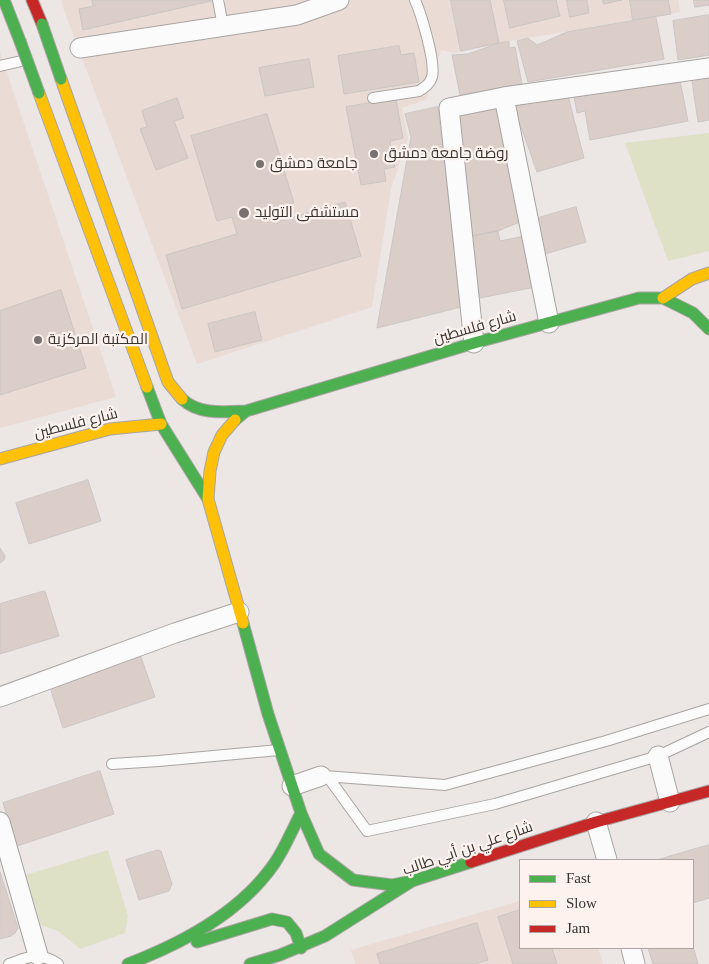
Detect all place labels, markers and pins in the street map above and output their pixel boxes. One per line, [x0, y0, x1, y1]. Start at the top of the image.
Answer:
place label: روضة جامعة دمشق [384, 145, 508, 163]
marker: روضة جامعة دمشق [368, 148, 380, 160]
place label: جامعة دمشق [270, 155, 358, 173]
marker: جامعة دمشق [254, 158, 266, 170]
place label: مستشفى التوليد [255, 204, 359, 222]
marker: مستشفى التوليد [237, 206, 251, 220]
place label: المكتبة المركزية [48, 331, 148, 349]
marker: المكتبة المركزية [32, 334, 44, 346]

